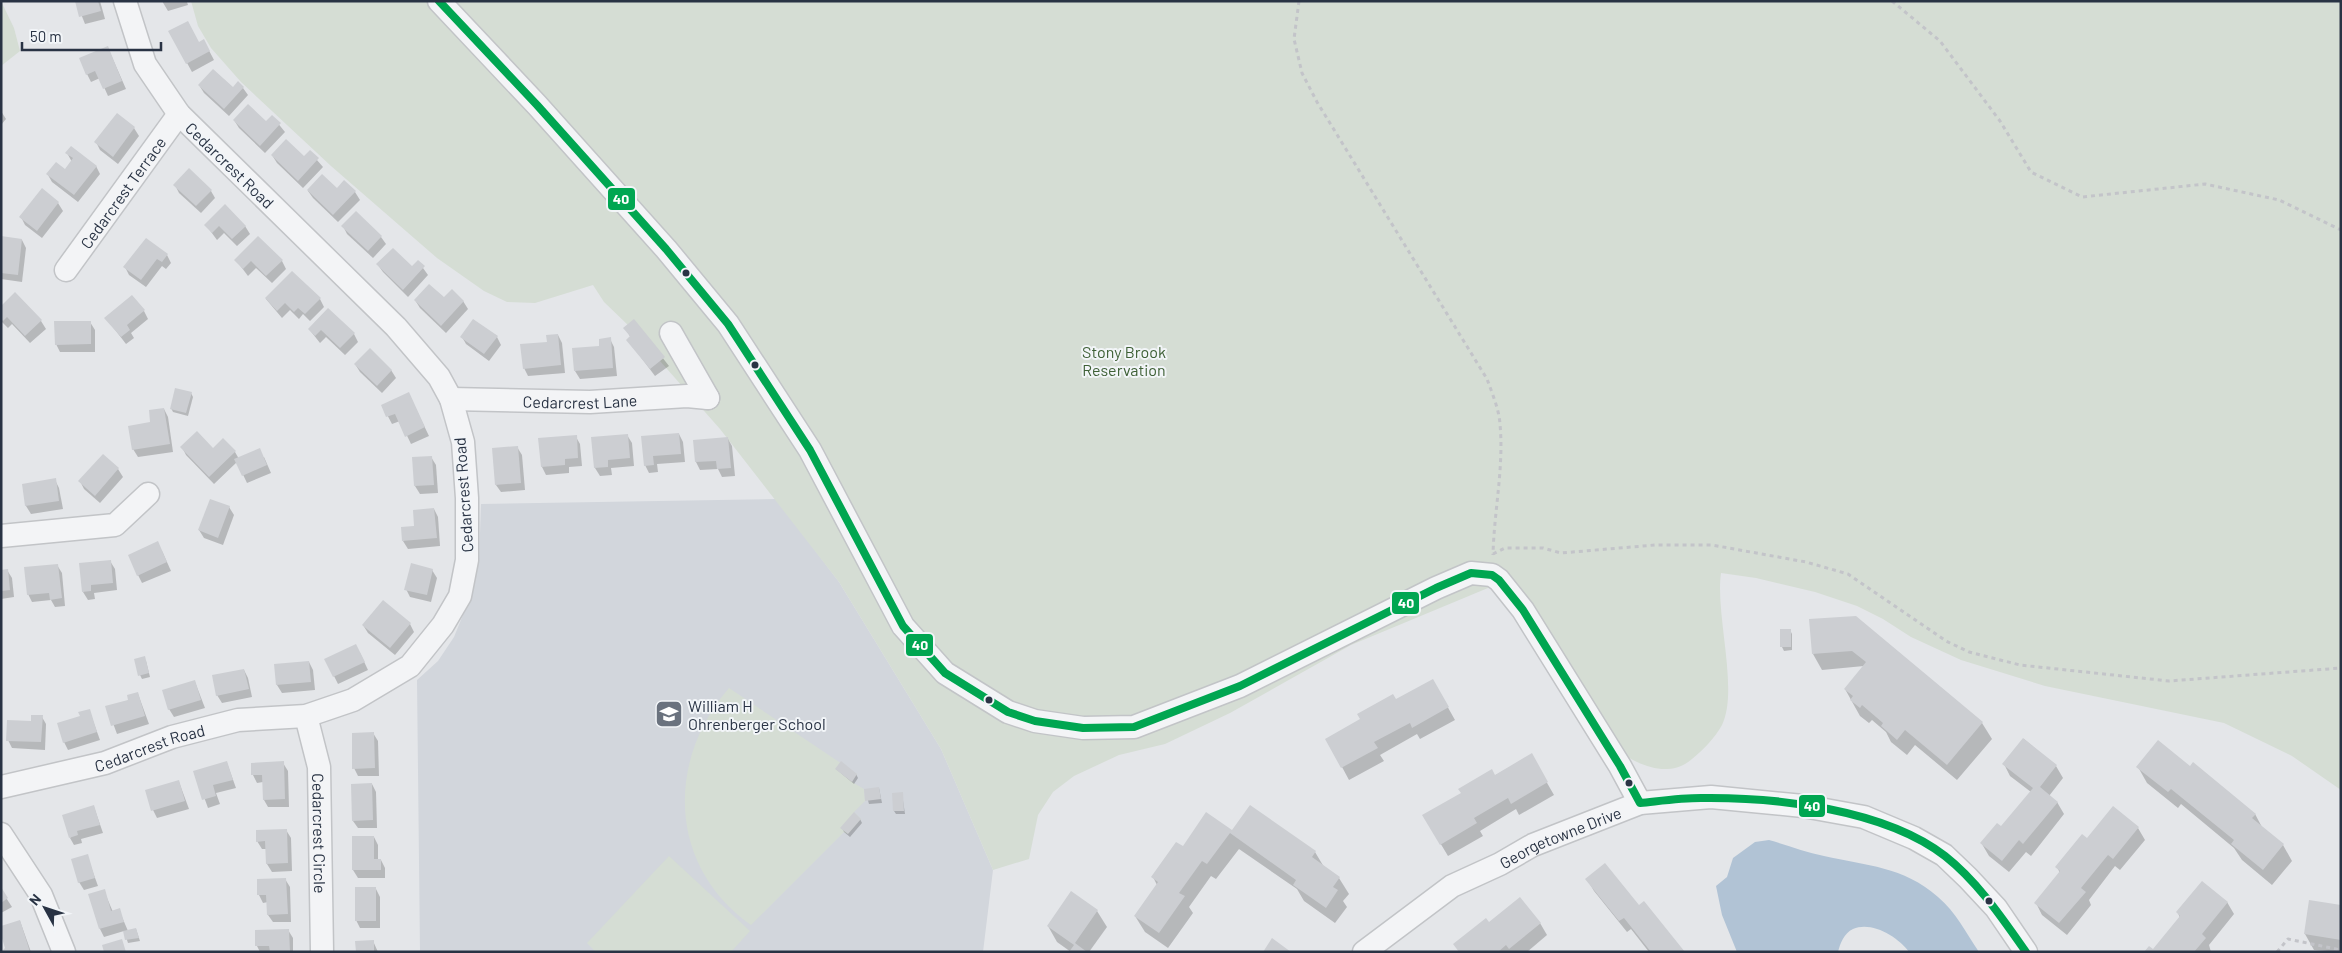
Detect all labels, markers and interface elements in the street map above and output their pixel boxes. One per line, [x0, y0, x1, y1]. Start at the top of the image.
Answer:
scale bar [22, 20, 161, 52]
text: 50 m [30, 27, 62, 45]
street label: Cedarcrest Road [182, 118, 278, 212]
street label: Cedarcrest Terrace [76, 133, 169, 252]
line badge: 40 [607, 187, 636, 211]
text: 40 [613, 190, 629, 207]
unlabelled marker [681, 268, 691, 278]
park label: Stony Brook Reservation [1082, 342, 1166, 379]
unlabelled marker [750, 360, 760, 370]
street label: Cedarcrest Lane [523, 390, 638, 412]
street label: Cedarcrest Road [449, 437, 477, 553]
line badge: 40 [1391, 591, 1420, 615]
text: 40 [1398, 594, 1414, 611]
line badge: 40 [905, 633, 934, 657]
text: 40 [912, 636, 928, 653]
unlabelled marker [984, 695, 994, 705]
place label: William H Ohrenberger School [688, 696, 826, 733]
school or university icon: William H Ohrenberger School [654, 699, 684, 729]
street label: Cedarcrest Road [93, 720, 206, 775]
street label: Cedarcrest Circle [310, 773, 331, 894]
unlabelled marker [1624, 778, 1634, 788]
line badge: 40 [1798, 794, 1826, 818]
text: 40 [1804, 797, 1820, 814]
street label: Georgetowne Drive [1496, 802, 1624, 872]
north arrow [20, 883, 70, 933]
text: N [25, 890, 44, 908]
unlabelled marker [1984, 896, 1994, 906]

